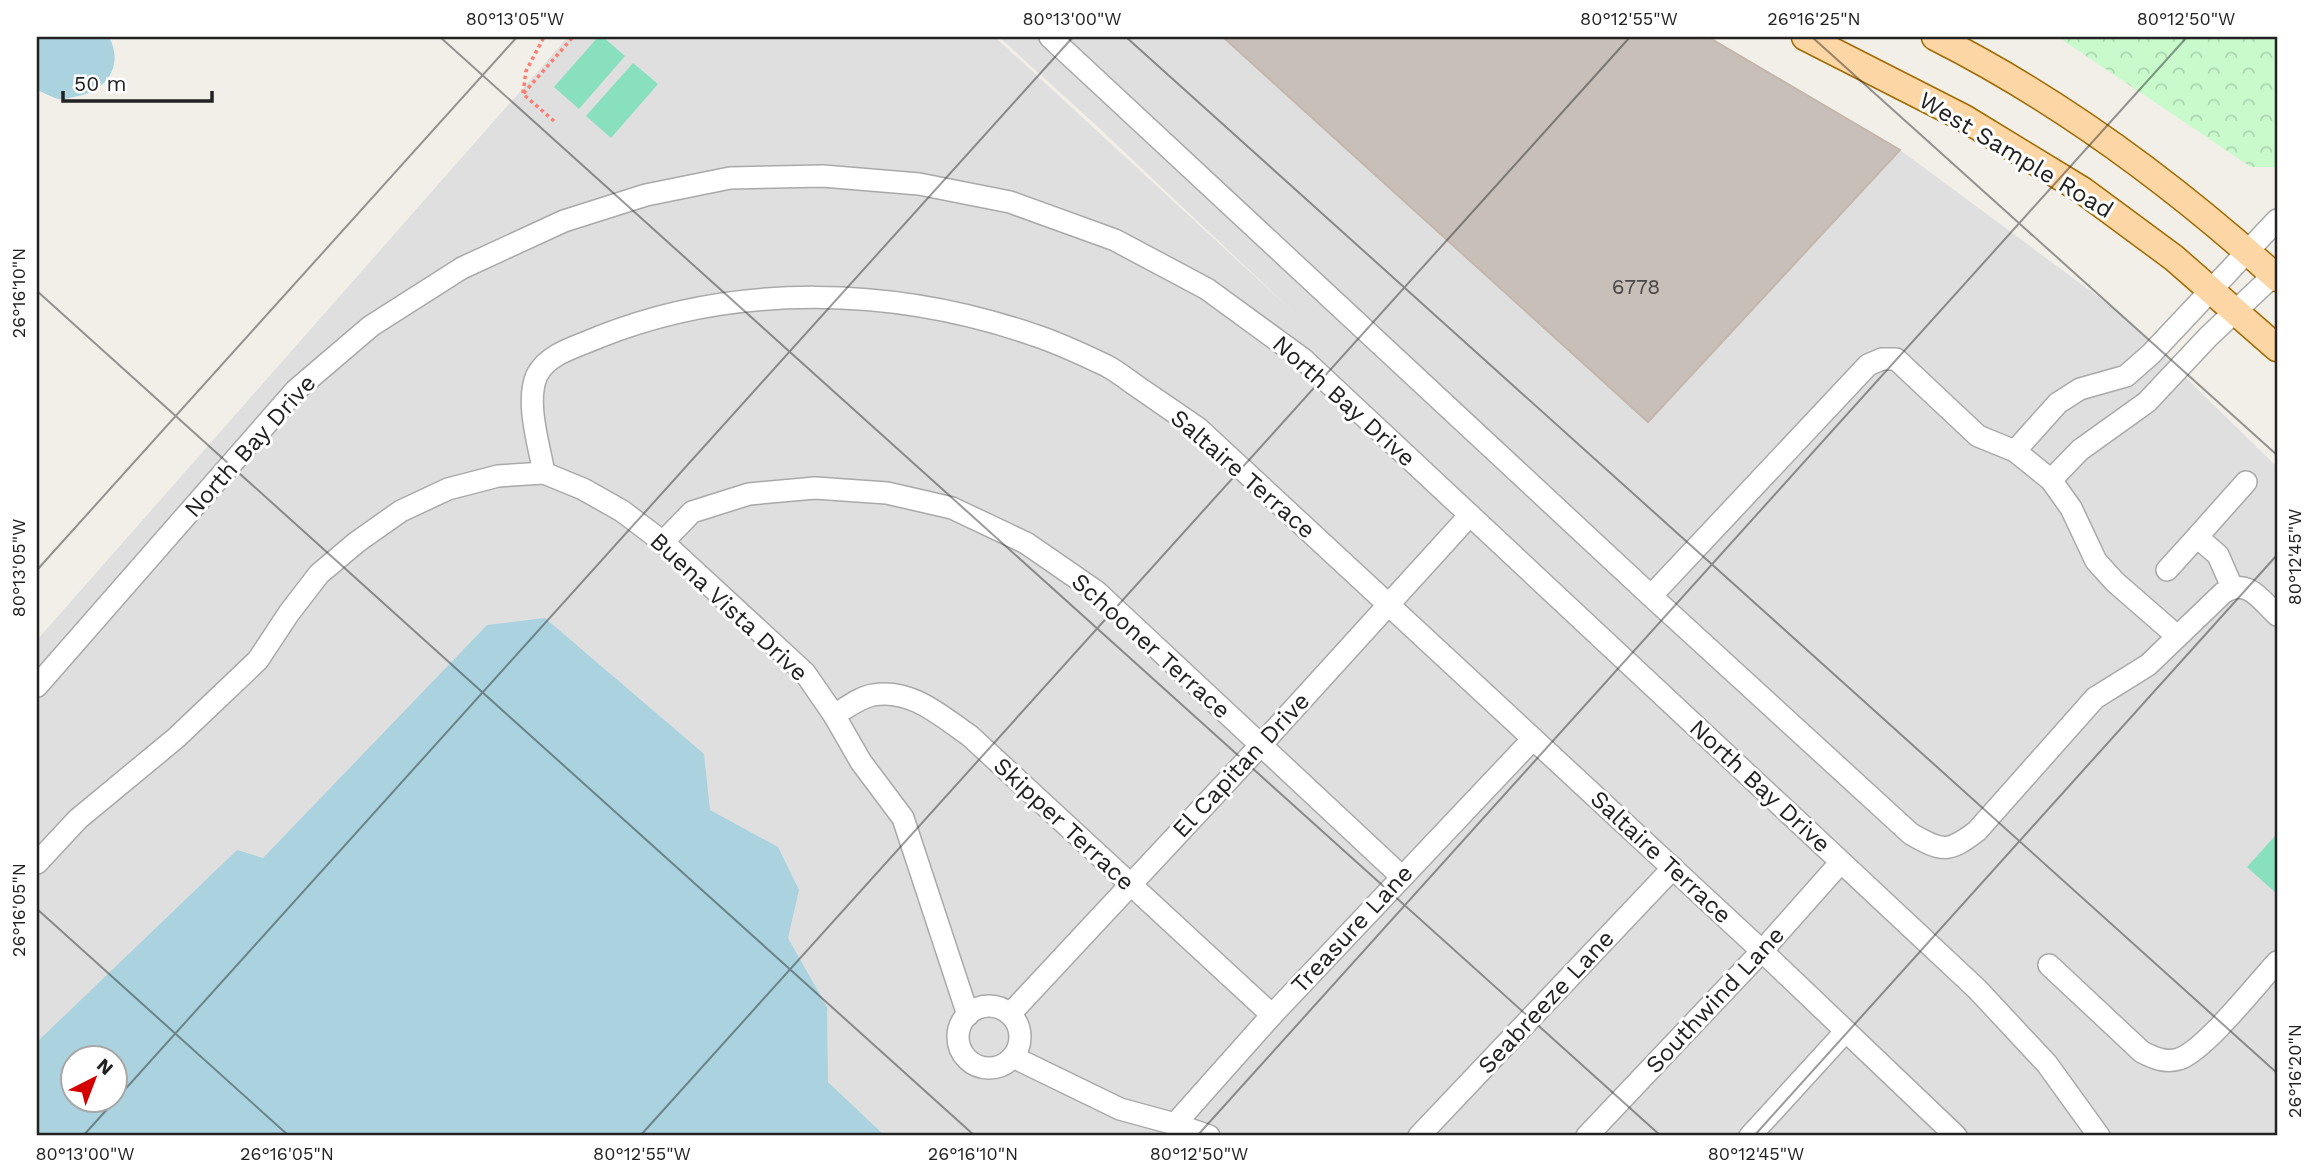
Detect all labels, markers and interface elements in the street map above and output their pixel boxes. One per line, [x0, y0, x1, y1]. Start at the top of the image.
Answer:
text: 80°13'05"W [466, 8, 564, 29]
text: 80°13'00"W [1022, 8, 1122, 29]
text: 80°12'55"W [1580, 8, 1678, 29]
text: 26°16'25"N [1767, 8, 1861, 29]
text: 80°12'50"W [2137, 8, 2235, 29]
scale bar [63, 60, 212, 104]
text: 50 m [74, 71, 126, 96]
street label: West Sample Road [1914, 86, 2118, 224]
text: 26°16'10"N [8, 248, 29, 338]
house number: 6778 [1612, 274, 1660, 299]
street label: North Bay Drive [1267, 330, 1421, 472]
street label: North Bay Drive [179, 369, 321, 523]
street label: Saltaire Terrace [1165, 404, 1321, 544]
text: 80°12'45"W [2284, 509, 2305, 605]
text: 80°13'05"W [8, 519, 29, 617]
street label: Buena Vista Drive [644, 527, 814, 687]
street label: Schooner Terrace [1066, 567, 1236, 725]
street label: El Capitan Drive [1167, 687, 1315, 843]
street label: North Bay Drive [1684, 714, 1836, 858]
street label: Skipper Terrace [988, 752, 1140, 896]
street label: Saltaire Terrace [1585, 785, 1737, 929]
street label: Treasure Lane [1285, 859, 1419, 999]
text: 26°16'05"N [8, 863, 29, 957]
street label: Southwind Lane [1640, 921, 1790, 1079]
street label: Seabreeze Lane [1472, 924, 1620, 1080]
text: 26°16'20"N [2284, 1024, 2305, 1118]
north arrow [60, 1044, 130, 1114]
text: N [92, 1053, 118, 1080]
text: 80°13'00"W [35, 1143, 135, 1164]
text: 26°16'05"N [240, 1143, 334, 1164]
text: 80°12'55"W [593, 1143, 691, 1164]
text: 26°16'10"N [928, 1143, 1018, 1164]
text: 80°12'50"W [1150, 1143, 1248, 1164]
text: 80°12'45"W [1708, 1143, 1804, 1164]

